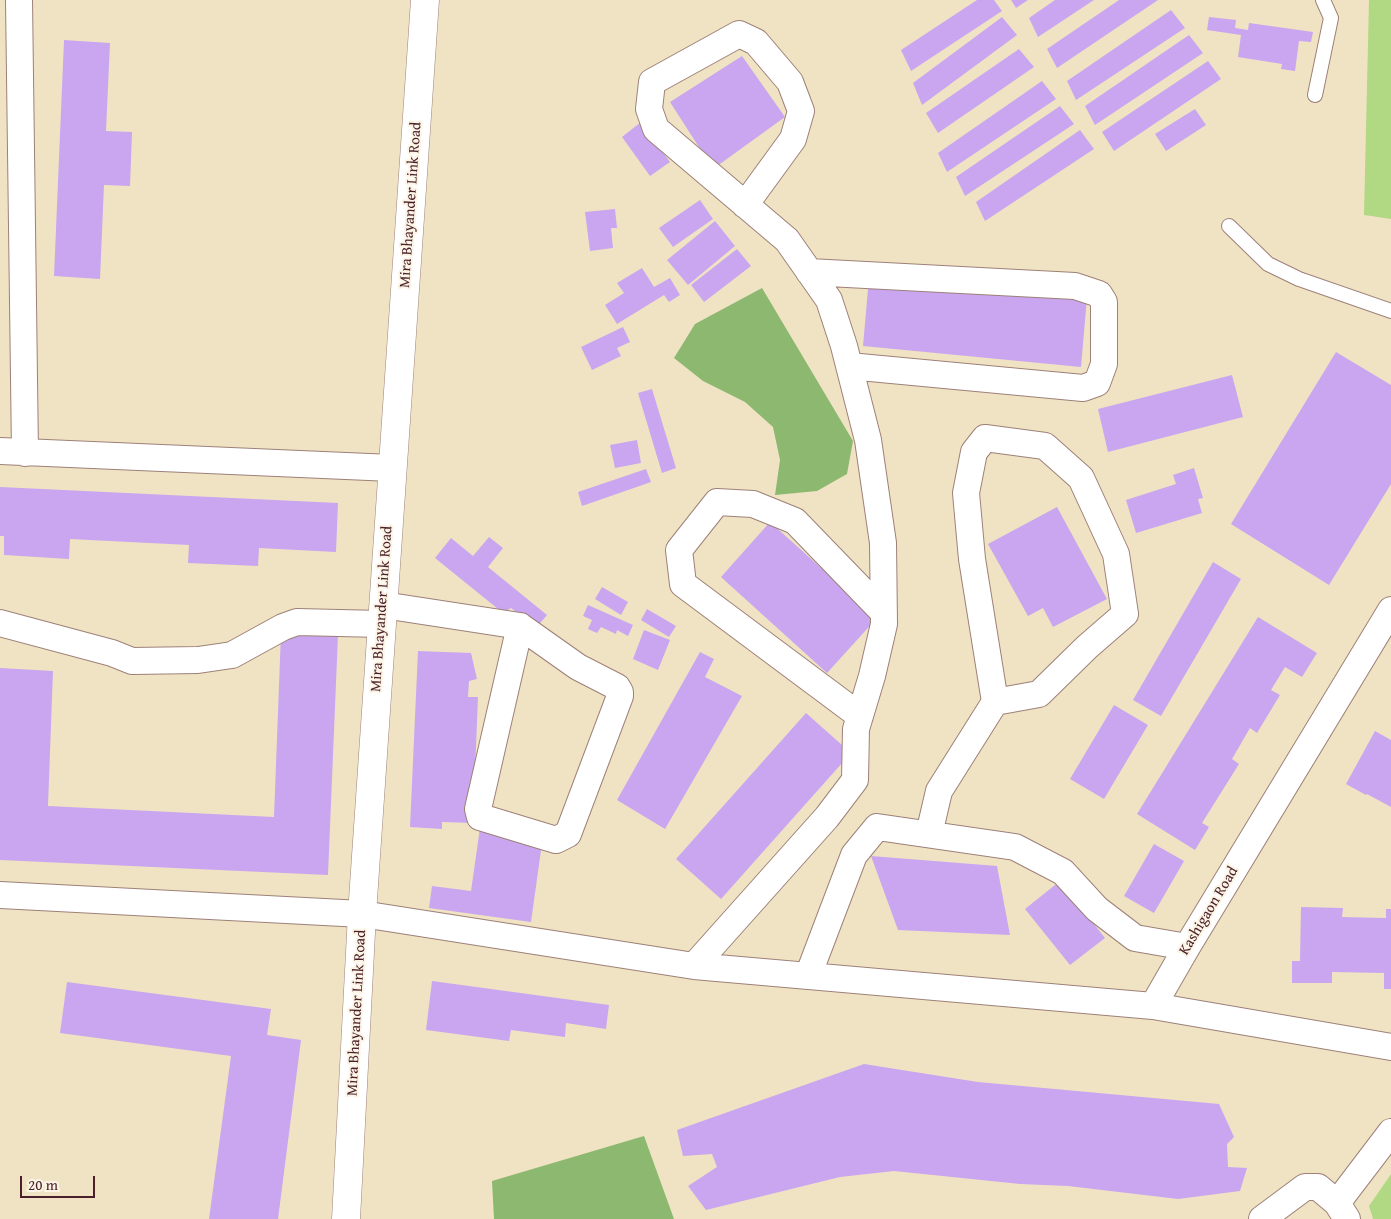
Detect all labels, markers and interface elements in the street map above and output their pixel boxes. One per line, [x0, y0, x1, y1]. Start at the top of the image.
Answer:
street label: Mira Bhayander Link Road [396, 121, 426, 289]
street label: Mira Bhayander Link Road [367, 525, 397, 693]
street label: Kashigaon Road [1176, 864, 1242, 958]
street label: Mira Bhayander Link Road [344, 929, 370, 1097]
scale bar [22, 1166, 98, 1198]
text: 20 m [28, 1174, 58, 1195]

